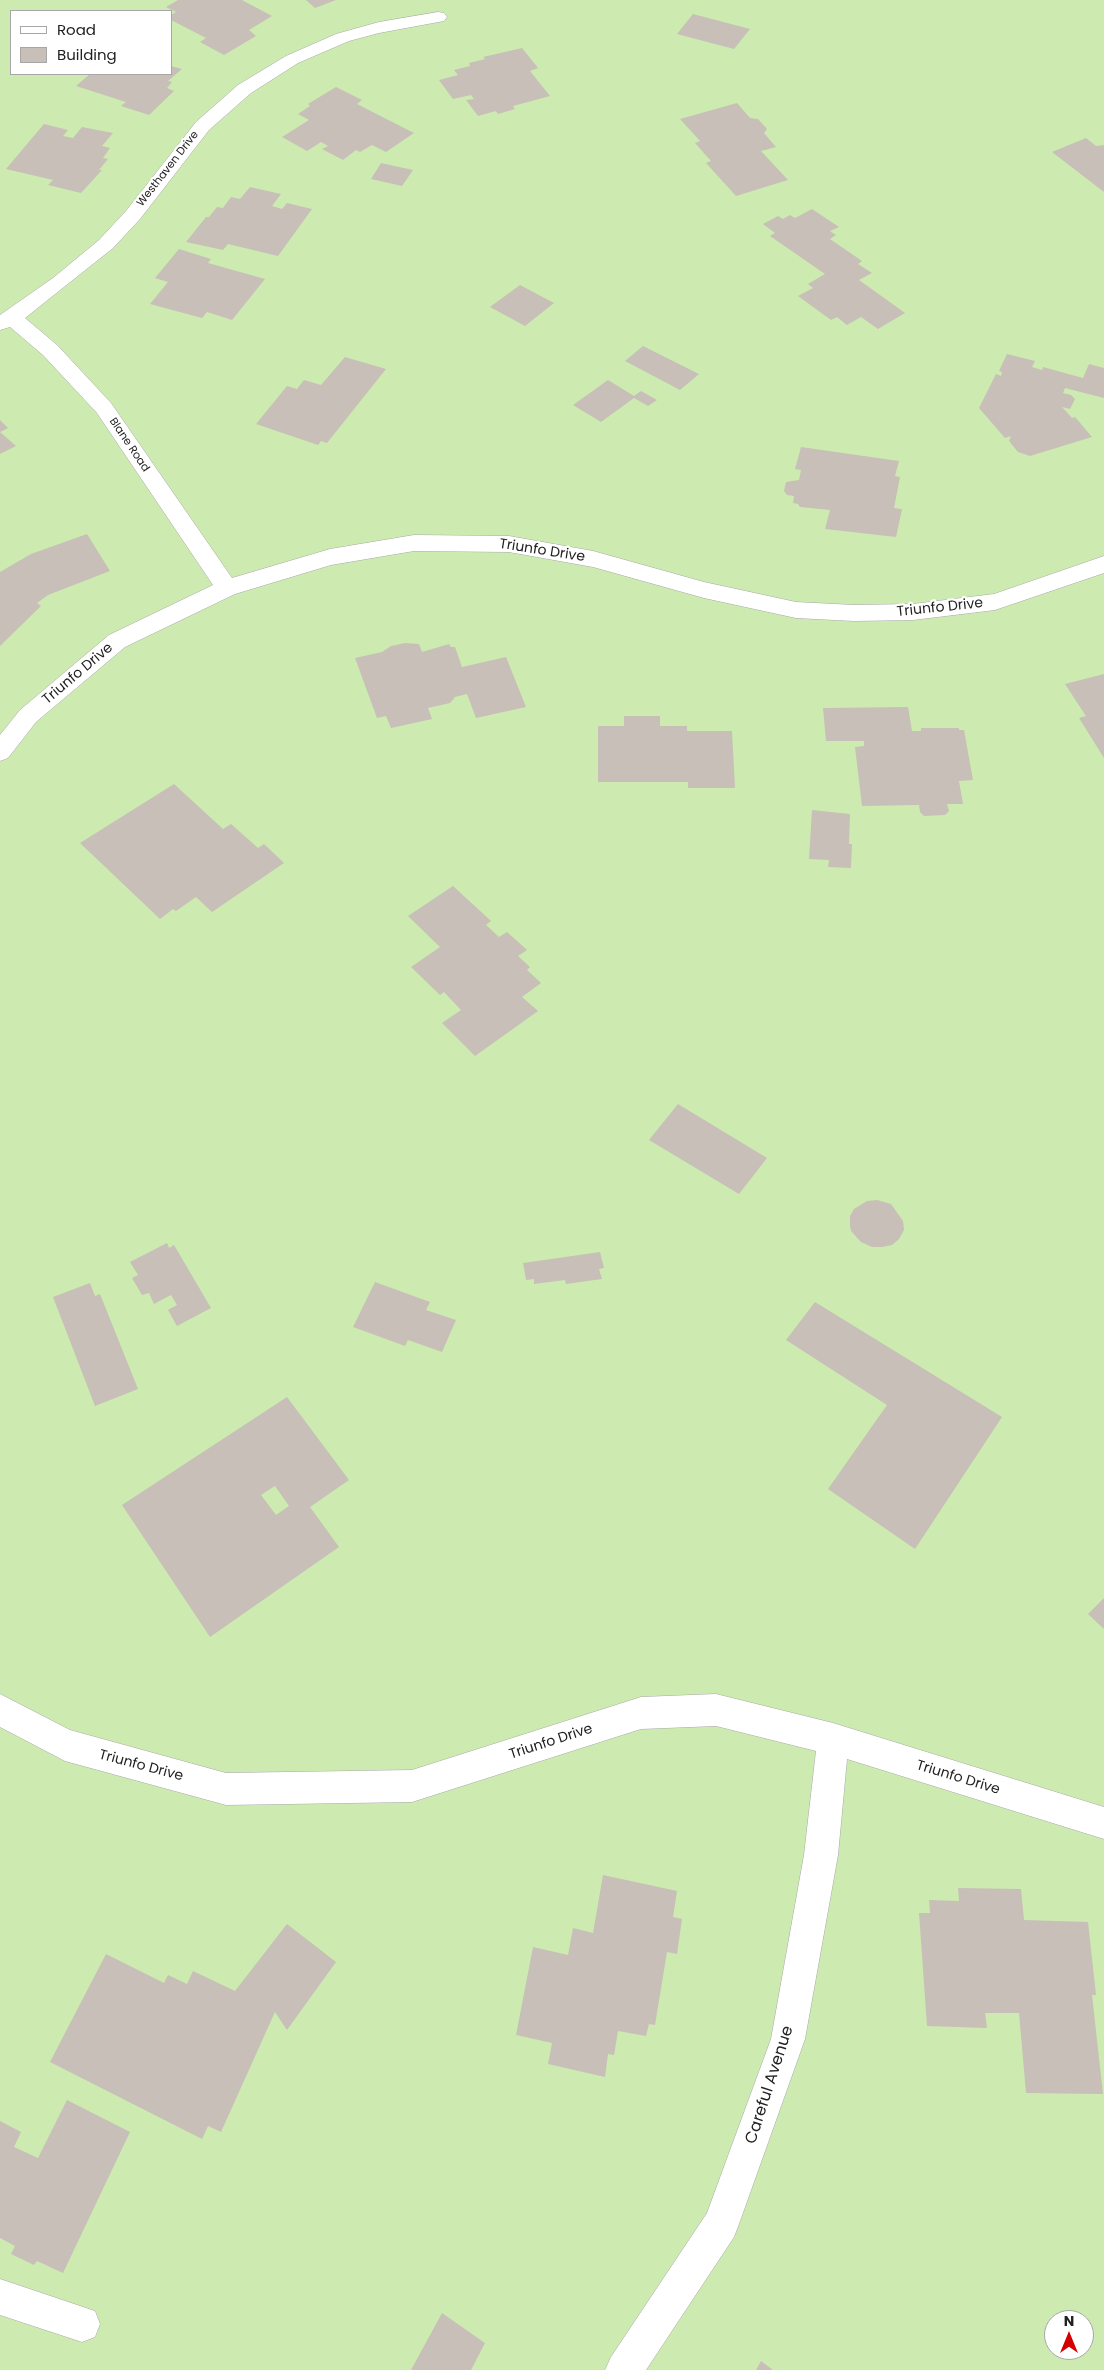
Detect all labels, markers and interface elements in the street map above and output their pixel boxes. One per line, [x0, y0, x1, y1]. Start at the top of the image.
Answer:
legend [10, 10, 172, 75]
text: Road [57, 19, 96, 40]
text: Building [57, 44, 117, 65]
street label: Westhaven Drive [134, 129, 202, 209]
street label: Blane Road [106, 415, 152, 475]
street label: Triunfo Drive [498, 536, 586, 566]
street label: Triunfo Drive [896, 595, 984, 621]
street label: Triunfo Drive [39, 640, 117, 708]
street label: Triunfo Drive [507, 1721, 595, 1763]
street label: Triunfo Drive [97, 1747, 185, 1785]
street label: Triunfo Drive [914, 1757, 1002, 1799]
street label: Careful Avenue [742, 2024, 798, 2146]
north arrow [1044, 2310, 1094, 2360]
text: N [1064, 2311, 1074, 2331]

